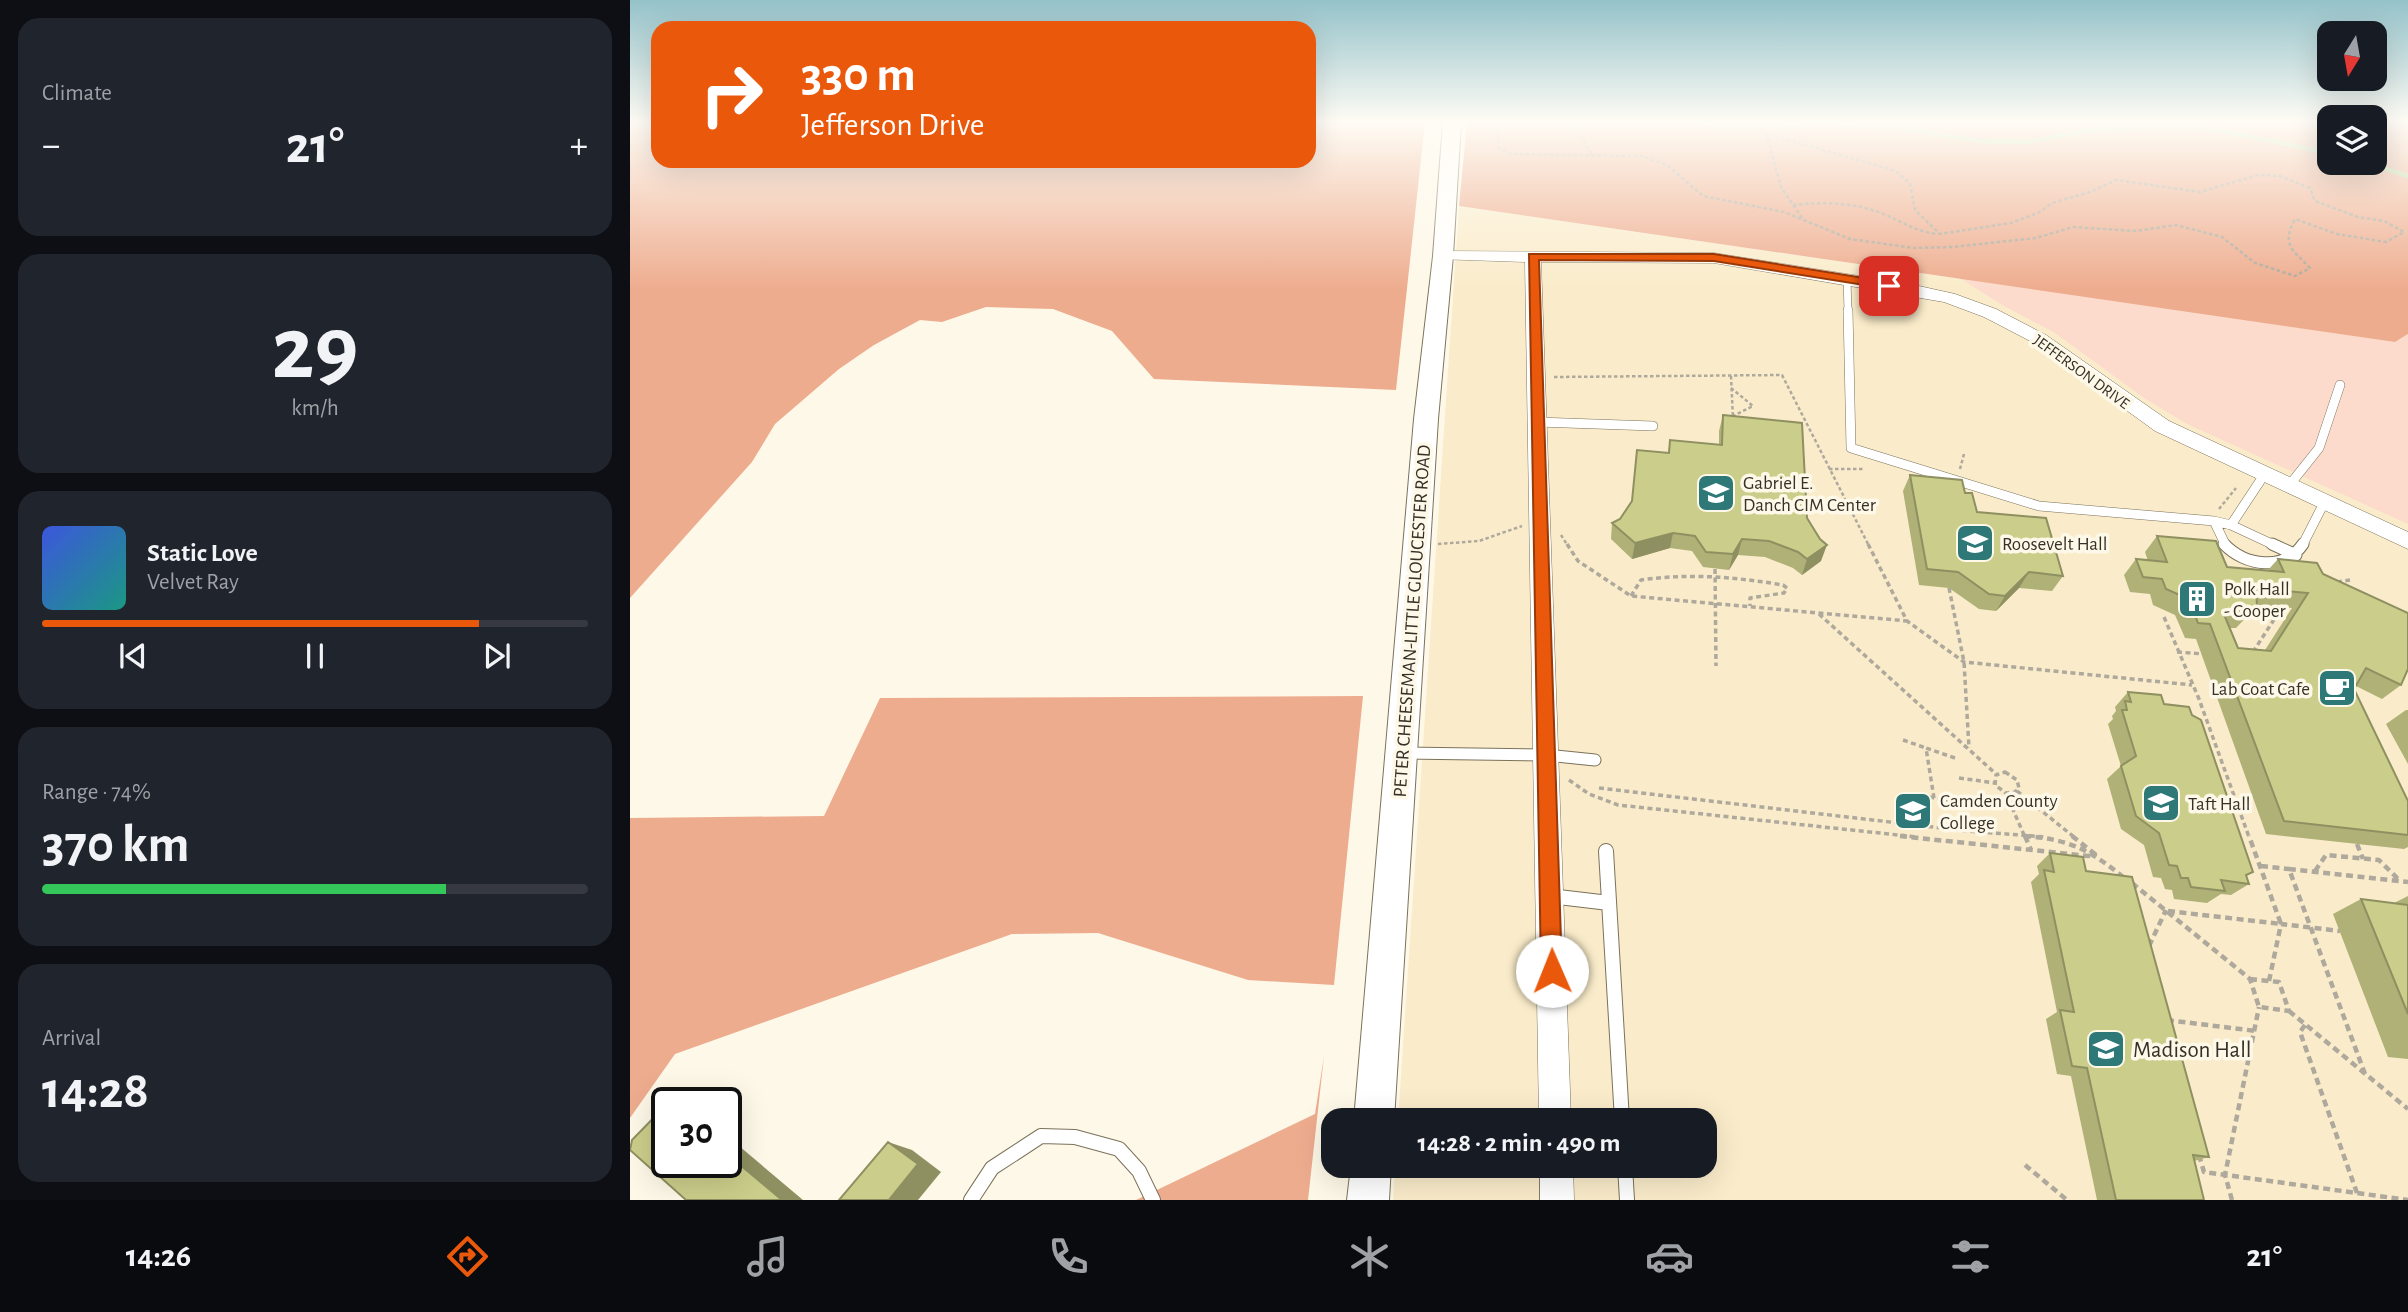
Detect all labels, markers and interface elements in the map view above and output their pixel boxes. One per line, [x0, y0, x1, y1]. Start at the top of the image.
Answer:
north arrow [2317, 21, 2387, 91]
map controls [2317, 21, 2387, 175]
icon: right [686, 49, 777, 140]
text: 330 m [801, 51, 916, 100]
text: Climate [42, 82, 112, 105]
button: layers [2317, 105, 2387, 175]
text: Jefferson Drive [801, 109, 985, 141]
text: 21° [286, 120, 344, 172]
text: − [42, 127, 60, 165]
text: + [570, 127, 588, 165]
pin [1859, 256, 1919, 316]
icon: arrive [1870, 267, 1908, 305]
text: 29 [272, 304, 358, 395]
street label: JEFFERSON DRIVE [2030, 332, 2133, 412]
text: km/h [291, 397, 339, 420]
street label: PETER CHEESEMAN-LITTLE GLOUCESTER ROAD [1391, 444, 1434, 798]
school or university icon: Gabriel E. Danch CIM Center [1695, 472, 1737, 514]
place label: Gabriel E. Danch CIM Center [1743, 474, 1876, 515]
school or university icon: Roosevelt Hall [1954, 522, 1996, 564]
place label: Roosevelt Hall [2002, 535, 2108, 554]
text: Static Love [147, 540, 258, 566]
text: Velvet Ray [147, 571, 239, 594]
building icon: Polk Hall - Cooper [2176, 578, 2218, 620]
place label: Polk Hall - Cooper [2224, 580, 2290, 621]
icon: previous [114, 637, 152, 675]
icon: pause [296, 637, 334, 675]
icon: next [478, 637, 516, 675]
cafe icon: Lab Coat Cafe [2316, 667, 2358, 709]
place label: Lab Coat Cafe [2211, 680, 2310, 699]
text: Range · 74% [42, 781, 151, 804]
school or university icon: Taft Hall [2140, 782, 2182, 824]
school or university icon: Camden County College [1892, 790, 1934, 832]
place label: Camden County College [1940, 792, 2058, 833]
place label: Taft Hall [2188, 795, 2251, 814]
text: 370 km [42, 819, 190, 871]
position arrow [1515, 934, 1589, 1008]
text: Arrival [42, 1027, 101, 1050]
school or university icon: Madison Hall [2085, 1028, 2127, 1070]
place label: Madison Hall [2133, 1039, 2252, 1062]
text: 14:28 [42, 1065, 149, 1117]
speed limit sign: 30 [651, 1087, 742, 1178]
text: 14:28 · 2 min · 490 m [1418, 1130, 1620, 1156]
icon: directions [443, 1232, 492, 1281]
icon: music [743, 1232, 792, 1281]
icon: phone [1044, 1232, 1093, 1281]
icon: climate [1345, 1232, 1394, 1281]
icon: car [1645, 1232, 1694, 1281]
icon: filters [1946, 1232, 1995, 1281]
text: 14:26 [126, 1240, 191, 1272]
text: 21° [2246, 1240, 2282, 1272]

